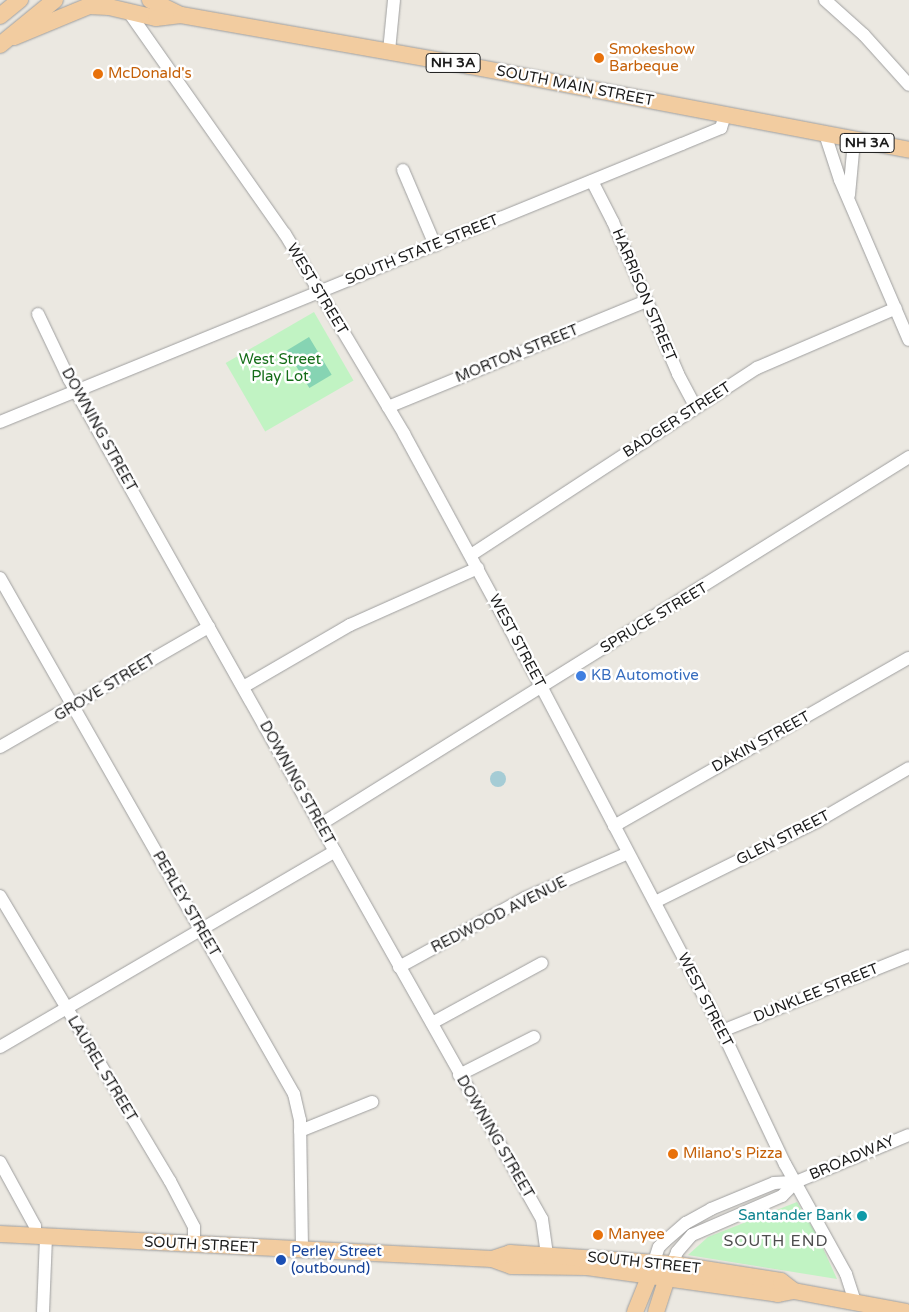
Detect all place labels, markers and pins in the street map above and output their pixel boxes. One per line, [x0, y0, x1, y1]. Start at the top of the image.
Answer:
place label: Smokeshow Barbeque [609, 40, 695, 75]
marker: Smokeshow Barbeque [593, 52, 605, 64]
place label: McDonald's [108, 65, 192, 83]
marker: McDonald's [92, 68, 104, 80]
place label: KB Automotive [591, 667, 699, 685]
marker: KB Automotive [575, 670, 587, 682]
place label: Milano's Pizza [683, 1145, 783, 1163]
marker: Milano's Pizza [667, 1148, 679, 1160]
place label: Santander Bank [738, 1207, 852, 1225]
marker: Santander Bank [856, 1210, 868, 1222]
place label: Manyee [608, 1226, 665, 1244]
marker: Manyee [592, 1229, 604, 1241]
place label: Perley Street (outbound) [291, 1242, 382, 1277]
marker: Perley Street (outbound) [275, 1254, 287, 1266]

